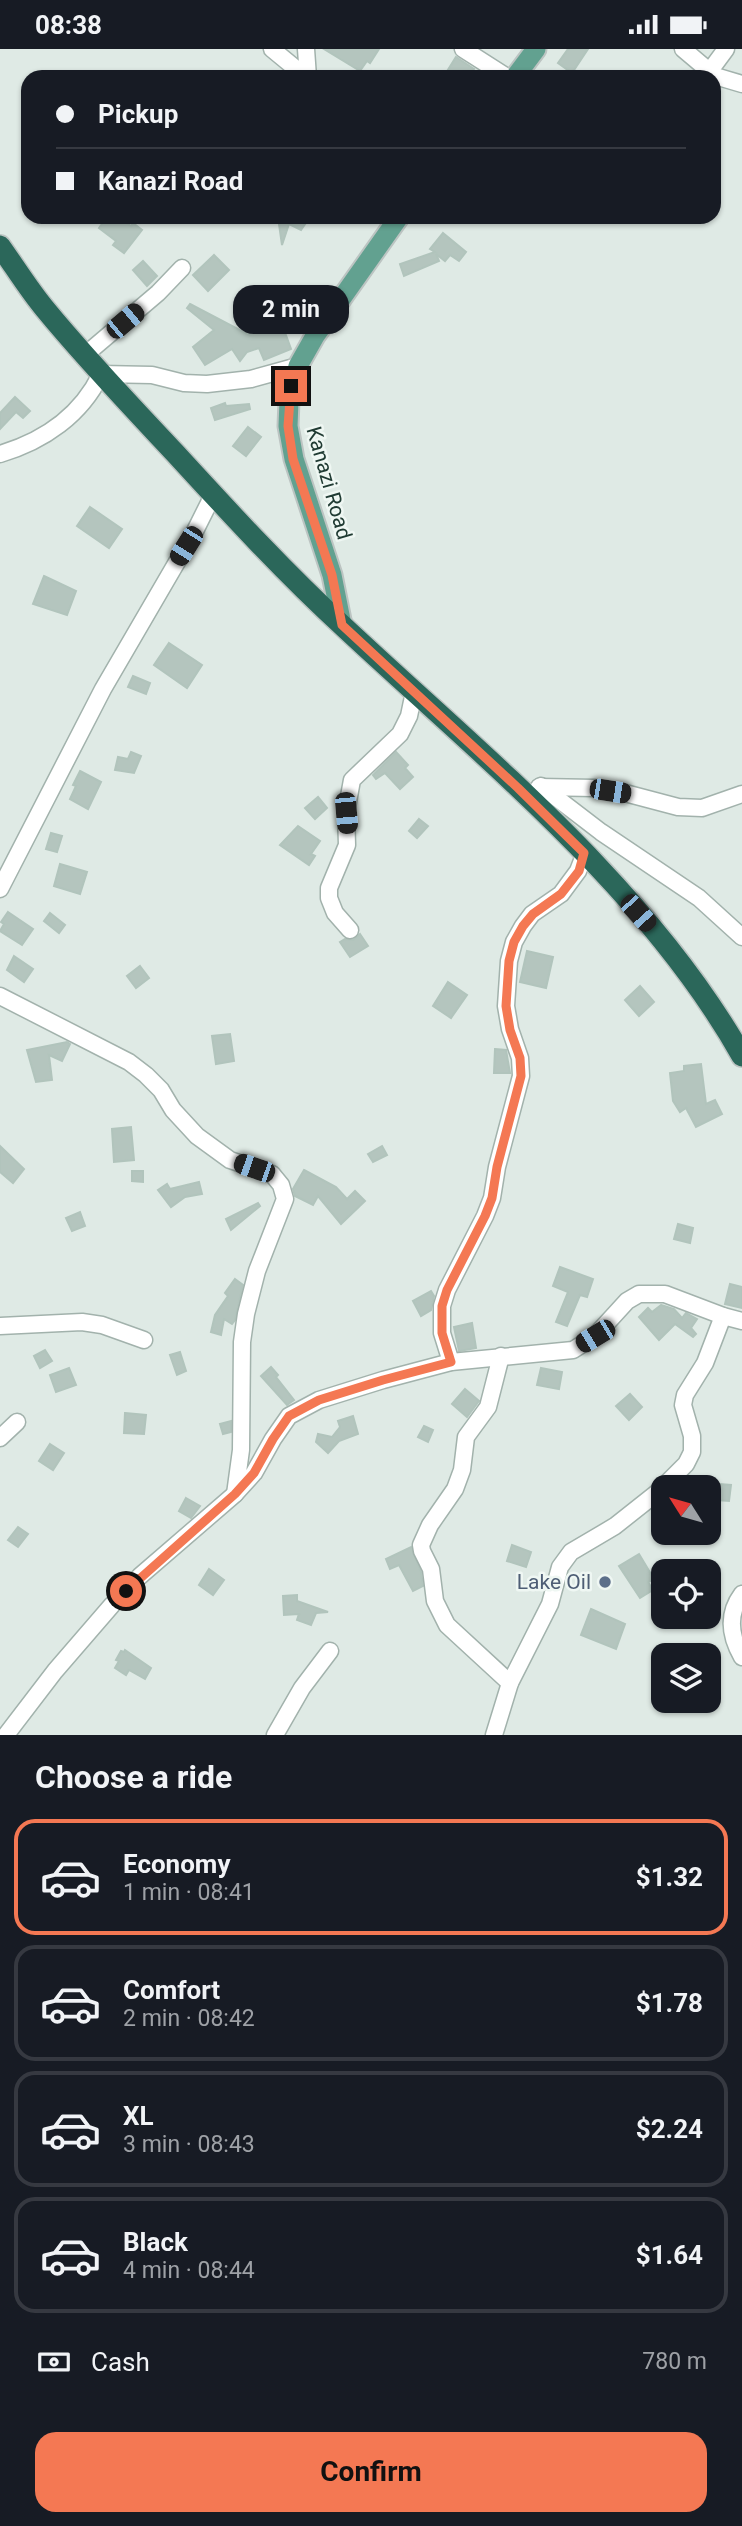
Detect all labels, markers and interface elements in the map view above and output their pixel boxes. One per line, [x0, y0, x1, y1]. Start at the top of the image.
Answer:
text: 08:38 [35, 10, 102, 40]
text: Pickup [98, 99, 178, 129]
text: Kanazi Road [98, 166, 243, 196]
callout: 2 min [233, 285, 349, 333]
text: 2 min [262, 296, 320, 323]
car [103, 299, 148, 343]
route end [275, 370, 307, 402]
street label: Kanazi Road [301, 424, 357, 542]
car [166, 523, 207, 569]
car [588, 777, 633, 805]
car [334, 791, 359, 835]
car [617, 890, 660, 936]
car [231, 1151, 278, 1185]
car [572, 1316, 619, 1356]
north arrow [651, 1475, 721, 1545]
map controls [651, 1475, 721, 1713]
button: locate [651, 1559, 721, 1629]
place label: Lake Oil [517, 1570, 591, 1594]
marker: Lake Oil [597, 1574, 613, 1590]
route start [110, 1575, 142, 1607]
button: layers [651, 1643, 721, 1713]
text: Choose a ride [35, 1758, 232, 1796]
icon: car [39, 1846, 102, 1909]
text: Economy [123, 1849, 230, 1879]
text: $1.32 [636, 1862, 703, 1892]
text: 1 min · 08:41 [123, 1879, 255, 1906]
icon: car [39, 1972, 102, 2035]
text: Comfort [123, 1975, 220, 2005]
text: $1.78 [636, 1988, 703, 2018]
text: 2 min · 08:42 [123, 2005, 255, 2032]
icon: car [39, 2098, 102, 2161]
text: XL [123, 2101, 154, 2131]
text: $2.24 [636, 2114, 703, 2144]
text: 3 min · 08:43 [123, 2131, 255, 2158]
icon: car [39, 2224, 102, 2287]
text: Black [123, 2227, 188, 2257]
text: $1.64 [636, 2240, 703, 2270]
text: 4 min · 08:44 [123, 2257, 255, 2284]
icon: cash [35, 2343, 73, 2381]
text: Cash [91, 2347, 150, 2377]
text: 780 m [642, 2348, 707, 2375]
button: Confirm [35, 2432, 707, 2512]

